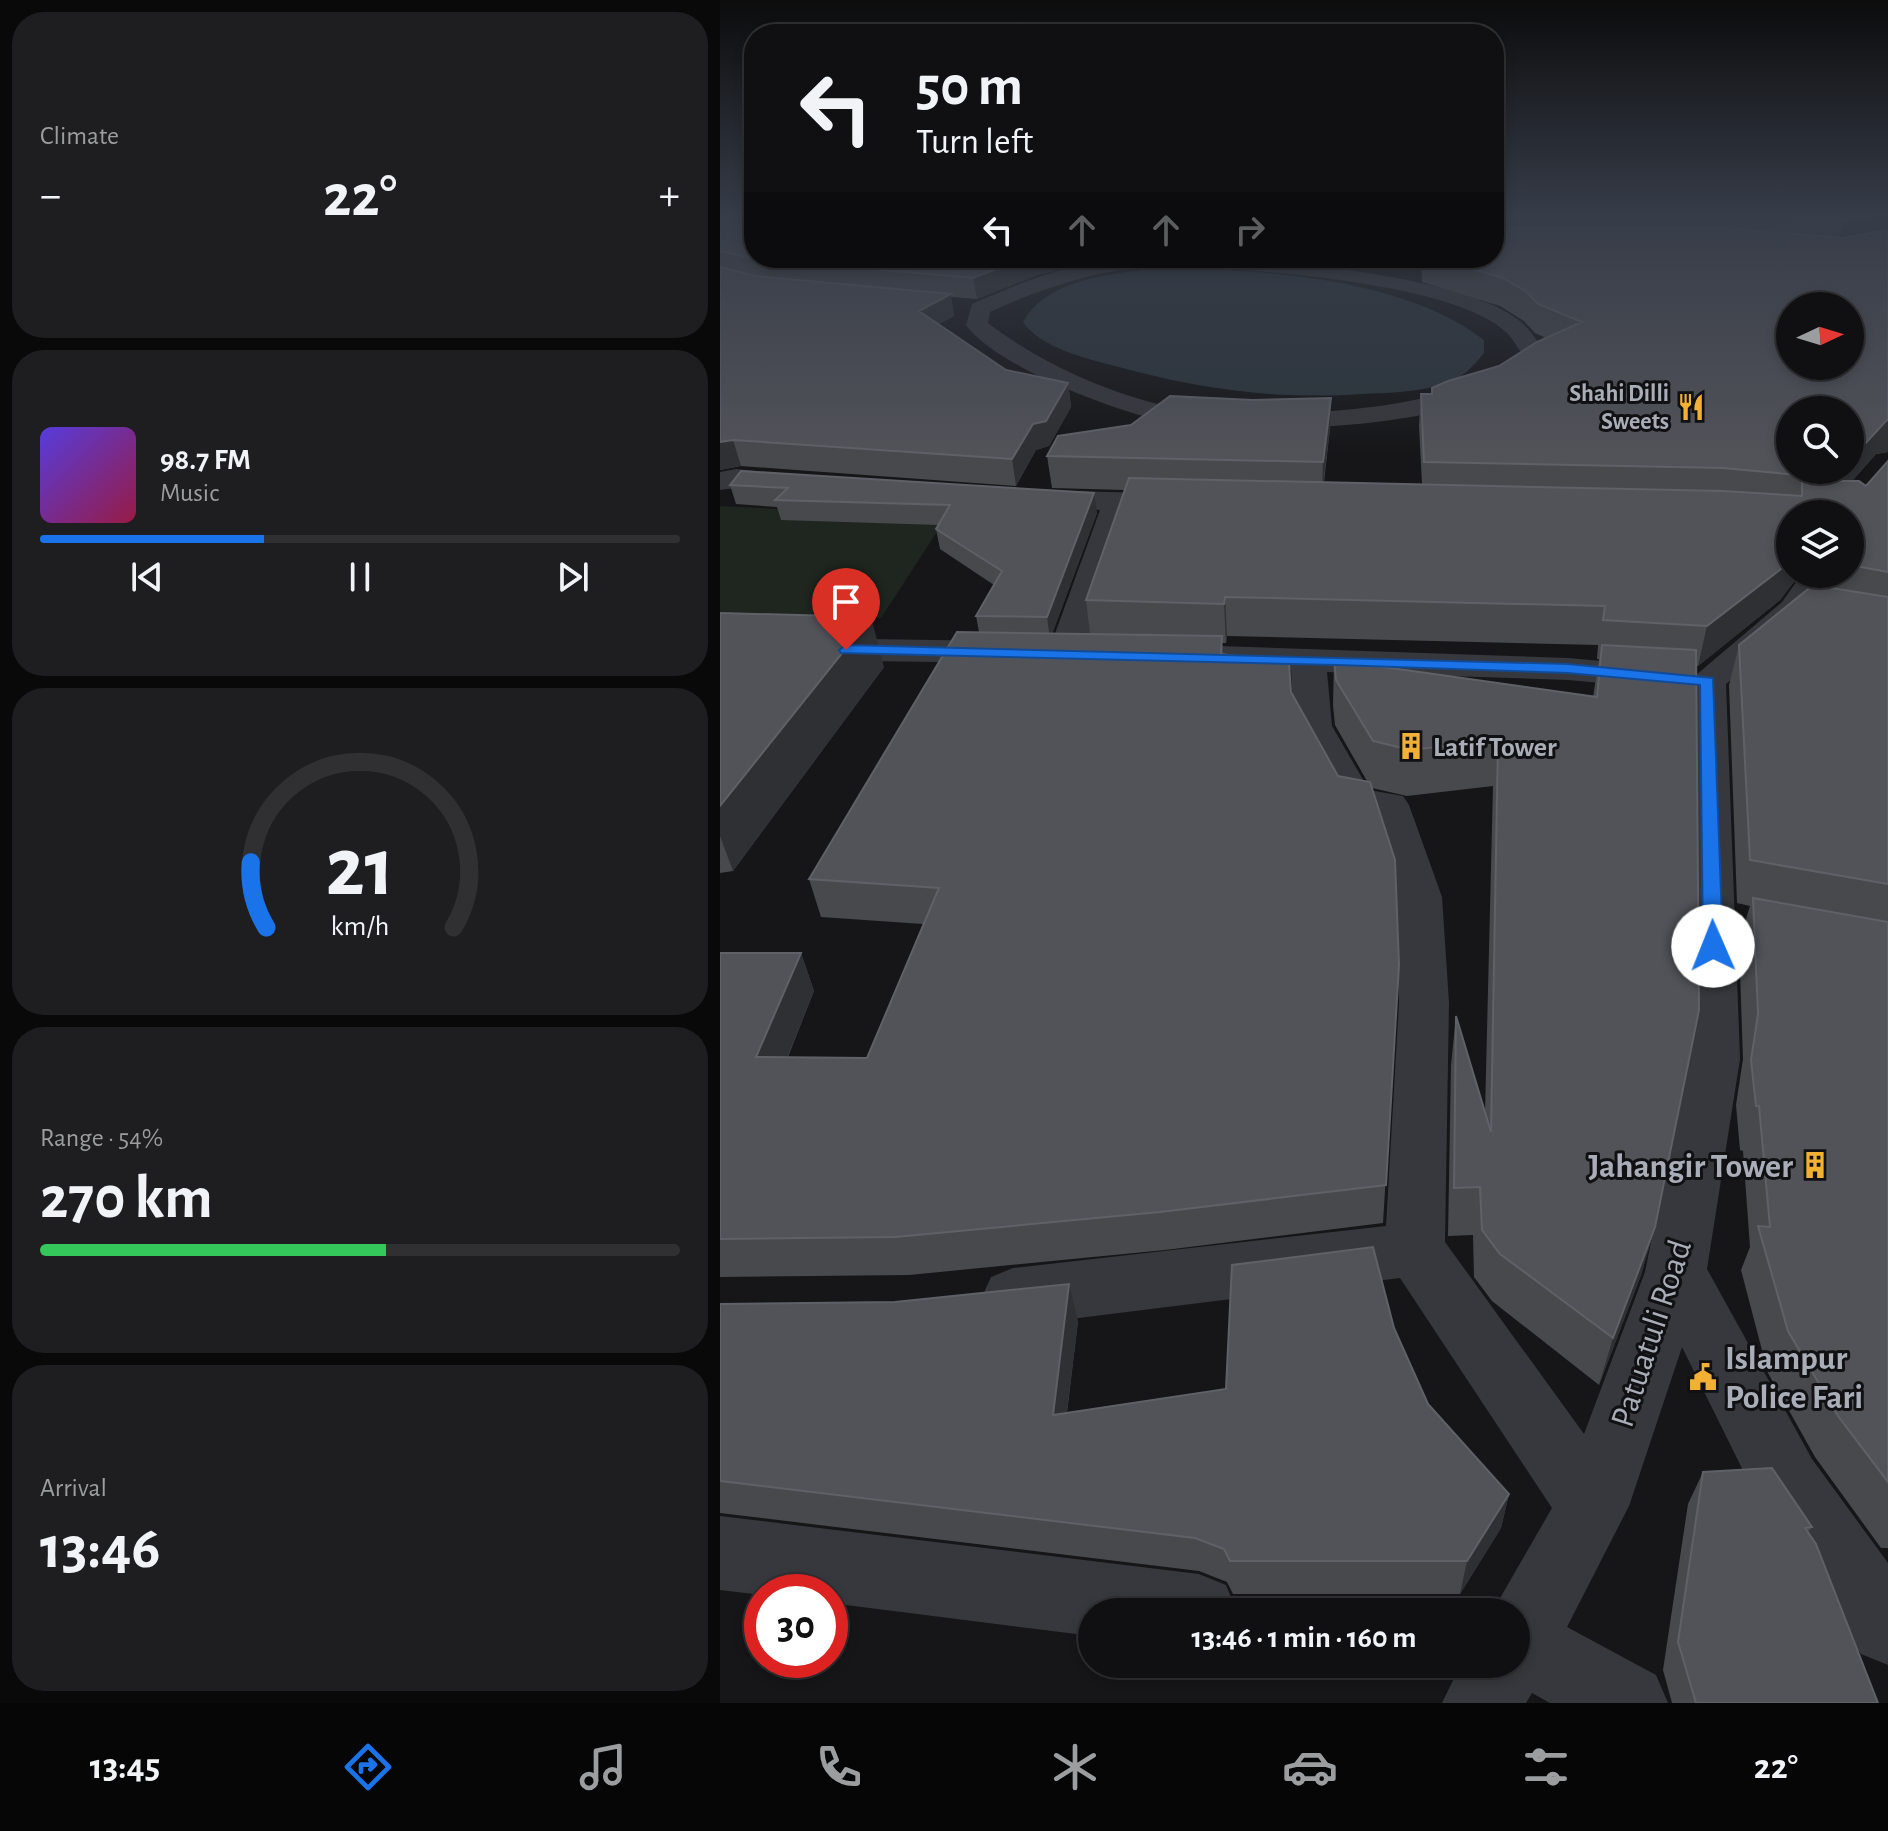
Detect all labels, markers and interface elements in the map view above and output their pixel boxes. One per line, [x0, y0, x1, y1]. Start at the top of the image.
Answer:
icon: left [784, 56, 888, 160]
text: 50 m [916, 59, 1023, 115]
text: Climate [40, 123, 119, 149]
text: Turn left [916, 124, 1033, 160]
text: 22° [323, 167, 397, 227]
text: − [40, 174, 61, 218]
text: + [659, 174, 680, 218]
icon: left [976, 208, 1020, 252]
icon: ahead [1060, 208, 1104, 252]
icon: ahead [1144, 208, 1188, 252]
icon: right [1228, 208, 1272, 252]
north arrow [1776, 292, 1864, 380]
map controls [1776, 292, 1864, 588]
place label: Shahi Dilli Sweets [1569, 382, 1669, 434]
restaurant icon: Shahi Dilli Sweets [1676, 392, 1706, 422]
button: search [1776, 396, 1864, 484]
text: 98.7 FM [160, 445, 251, 475]
text: Music [160, 480, 219, 506]
button: layers [1776, 500, 1864, 588]
icon: previous [125, 555, 169, 599]
icon: pause [338, 555, 382, 599]
icon: next [551, 555, 595, 599]
pin [812, 568, 880, 650]
icon: arrive [824, 580, 868, 624]
building icon: Latif Tower [1396, 731, 1426, 761]
place label: Latif Tower [1433, 734, 1557, 762]
text: 21 [325, 826, 395, 910]
position arrow [1671, 904, 1755, 988]
text: km/h [331, 912, 389, 941]
text: Range · 54% [40, 1125, 163, 1151]
place label: Jahangir Tower [1588, 1150, 1793, 1184]
building icon: Jahangir Tower [1800, 1150, 1830, 1180]
text: 270 km [40, 1169, 213, 1229]
street label: Patuatuli Road [1606, 1236, 1698, 1431]
place label: Islampur Police Fari [1725, 1342, 1863, 1415]
public building icon: Islampur Police Fari [1688, 1362, 1718, 1392]
text: Arrival [40, 1475, 107, 1501]
text: 13:46 [40, 1519, 160, 1579]
speed limit sign: 30 [744, 1574, 848, 1678]
text: 13:46 · 1 min · 160 m [1192, 1623, 1416, 1653]
icon: directions [340, 1739, 396, 1795]
icon: music [575, 1739, 631, 1795]
icon: phone [811, 1739, 867, 1795]
icon: climate [1047, 1739, 1103, 1795]
icon: car [1282, 1739, 1338, 1795]
icon: filters [1518, 1739, 1574, 1795]
text: 13:45 [90, 1749, 160, 1785]
text: 22° [1754, 1749, 1798, 1785]

